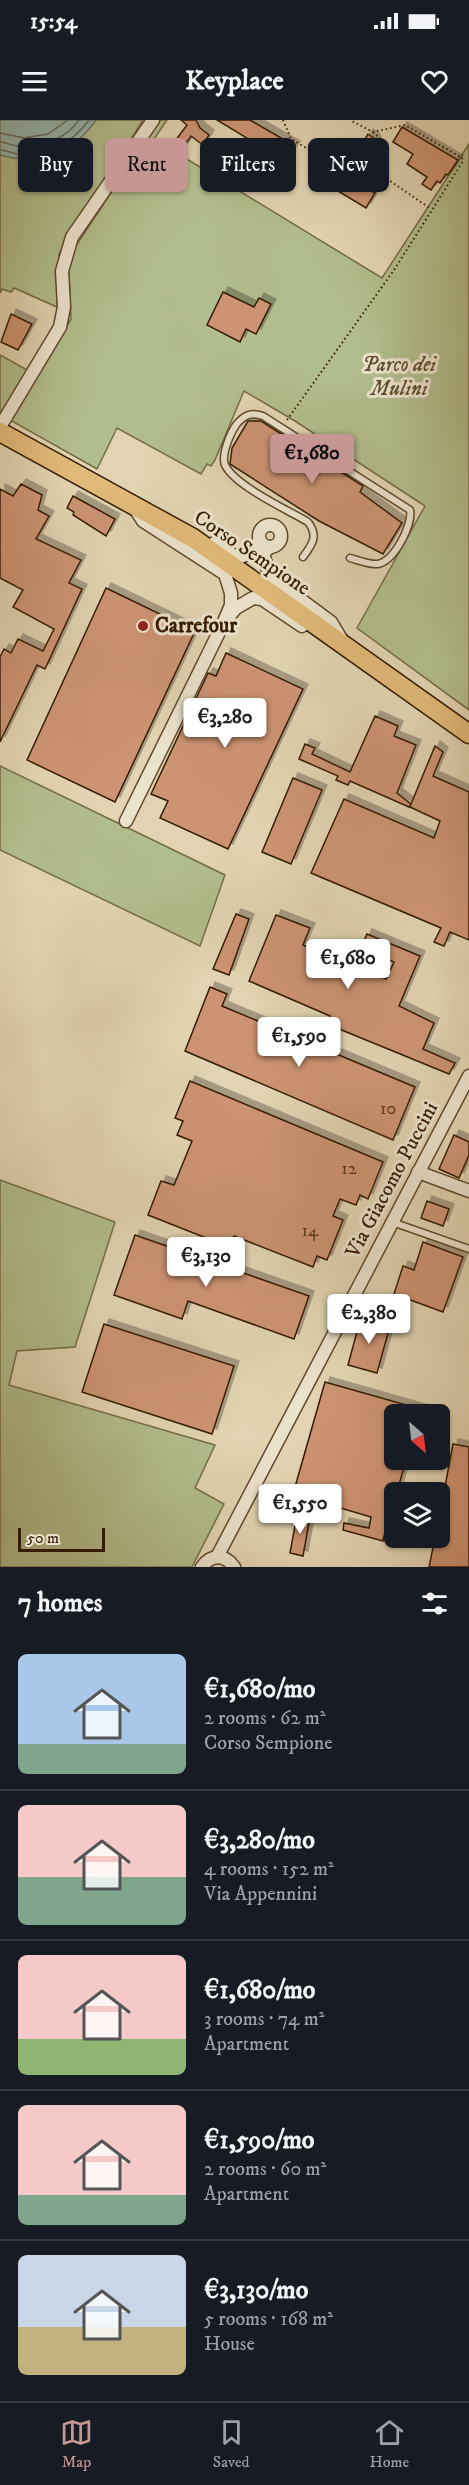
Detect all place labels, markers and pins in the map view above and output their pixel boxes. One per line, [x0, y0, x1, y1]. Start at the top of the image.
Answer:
pin: €1,680 [263, 434, 361, 485]
place label: Carrefour [155, 613, 238, 639]
marker: Carrefour [136, 619, 150, 633]
pin: €3,280 [176, 698, 274, 749]
pin: €1,680 [299, 939, 397, 990]
pin: €1,590 [250, 1017, 348, 1068]
pin: €3,130 [157, 1237, 255, 1288]
pin: €2,380 [320, 1294, 418, 1345]
pin: €1,550 [251, 1484, 349, 1535]

